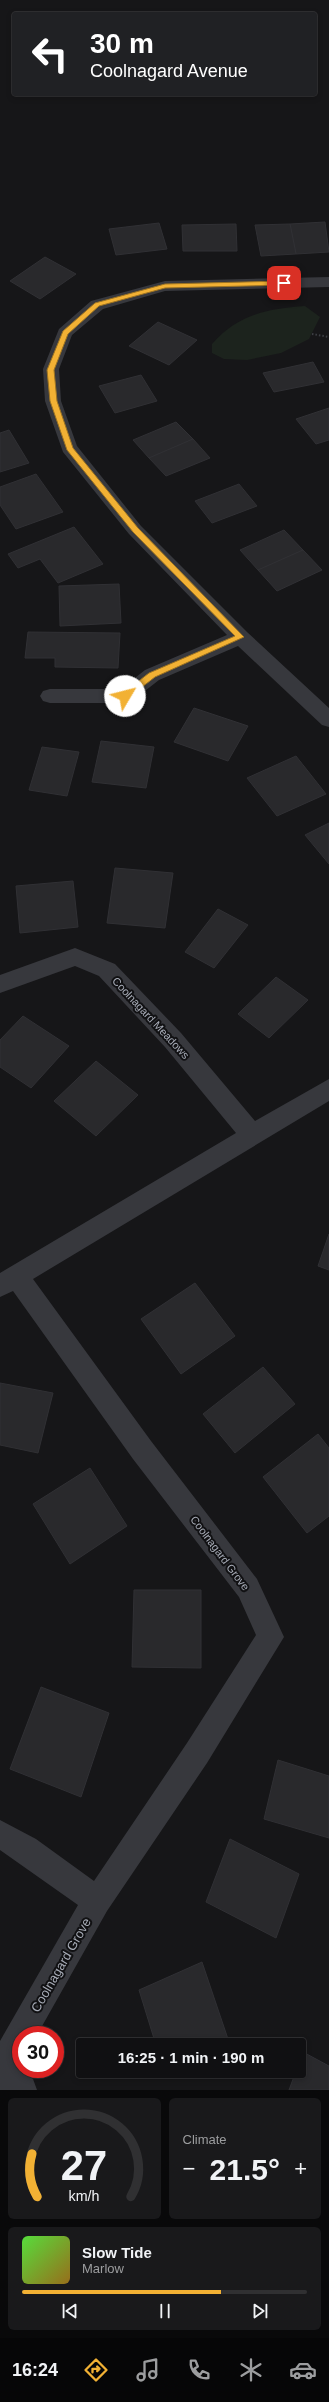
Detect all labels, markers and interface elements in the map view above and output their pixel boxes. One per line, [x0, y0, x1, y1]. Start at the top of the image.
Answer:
icon: left [24, 28, 76, 80]
text: 30 m [90, 28, 154, 59]
text: Coolnagard Avenue [90, 61, 248, 81]
pin [267, 266, 301, 300]
icon: arrive [273, 272, 295, 294]
position arrow [104, 675, 146, 717]
street label: Coolnagard Meadows [110, 975, 192, 1062]
street label: Coolnagard Grove [188, 1513, 252, 1593]
street label: Coolnagard Grove [28, 1915, 94, 2015]
speed limit sign: 30 [12, 2026, 64, 2078]
text: 16:25 · 1 min · 190 m [118, 2049, 264, 2066]
text: Climate [183, 2132, 227, 2147]
text: 27 [61, 2141, 107, 2188]
text: 21.5° [210, 2153, 280, 2186]
text: − [183, 2156, 195, 2181]
text: + [294, 2156, 307, 2181]
text: km/h [69, 2187, 100, 2203]
text: Slow Tide [82, 2244, 152, 2261]
text: Marlow [82, 2261, 124, 2276]
icon: previous [59, 2300, 81, 2322]
icon: pause [154, 2300, 176, 2322]
icon: next [249, 2300, 271, 2322]
icon: directions [82, 2356, 110, 2384]
icon: music [134, 2356, 162, 2384]
icon: phone [185, 2356, 213, 2384]
icon: climate [237, 2356, 265, 2384]
icon: car [289, 2356, 317, 2384]
text: 16:24 [12, 2360, 58, 2380]

